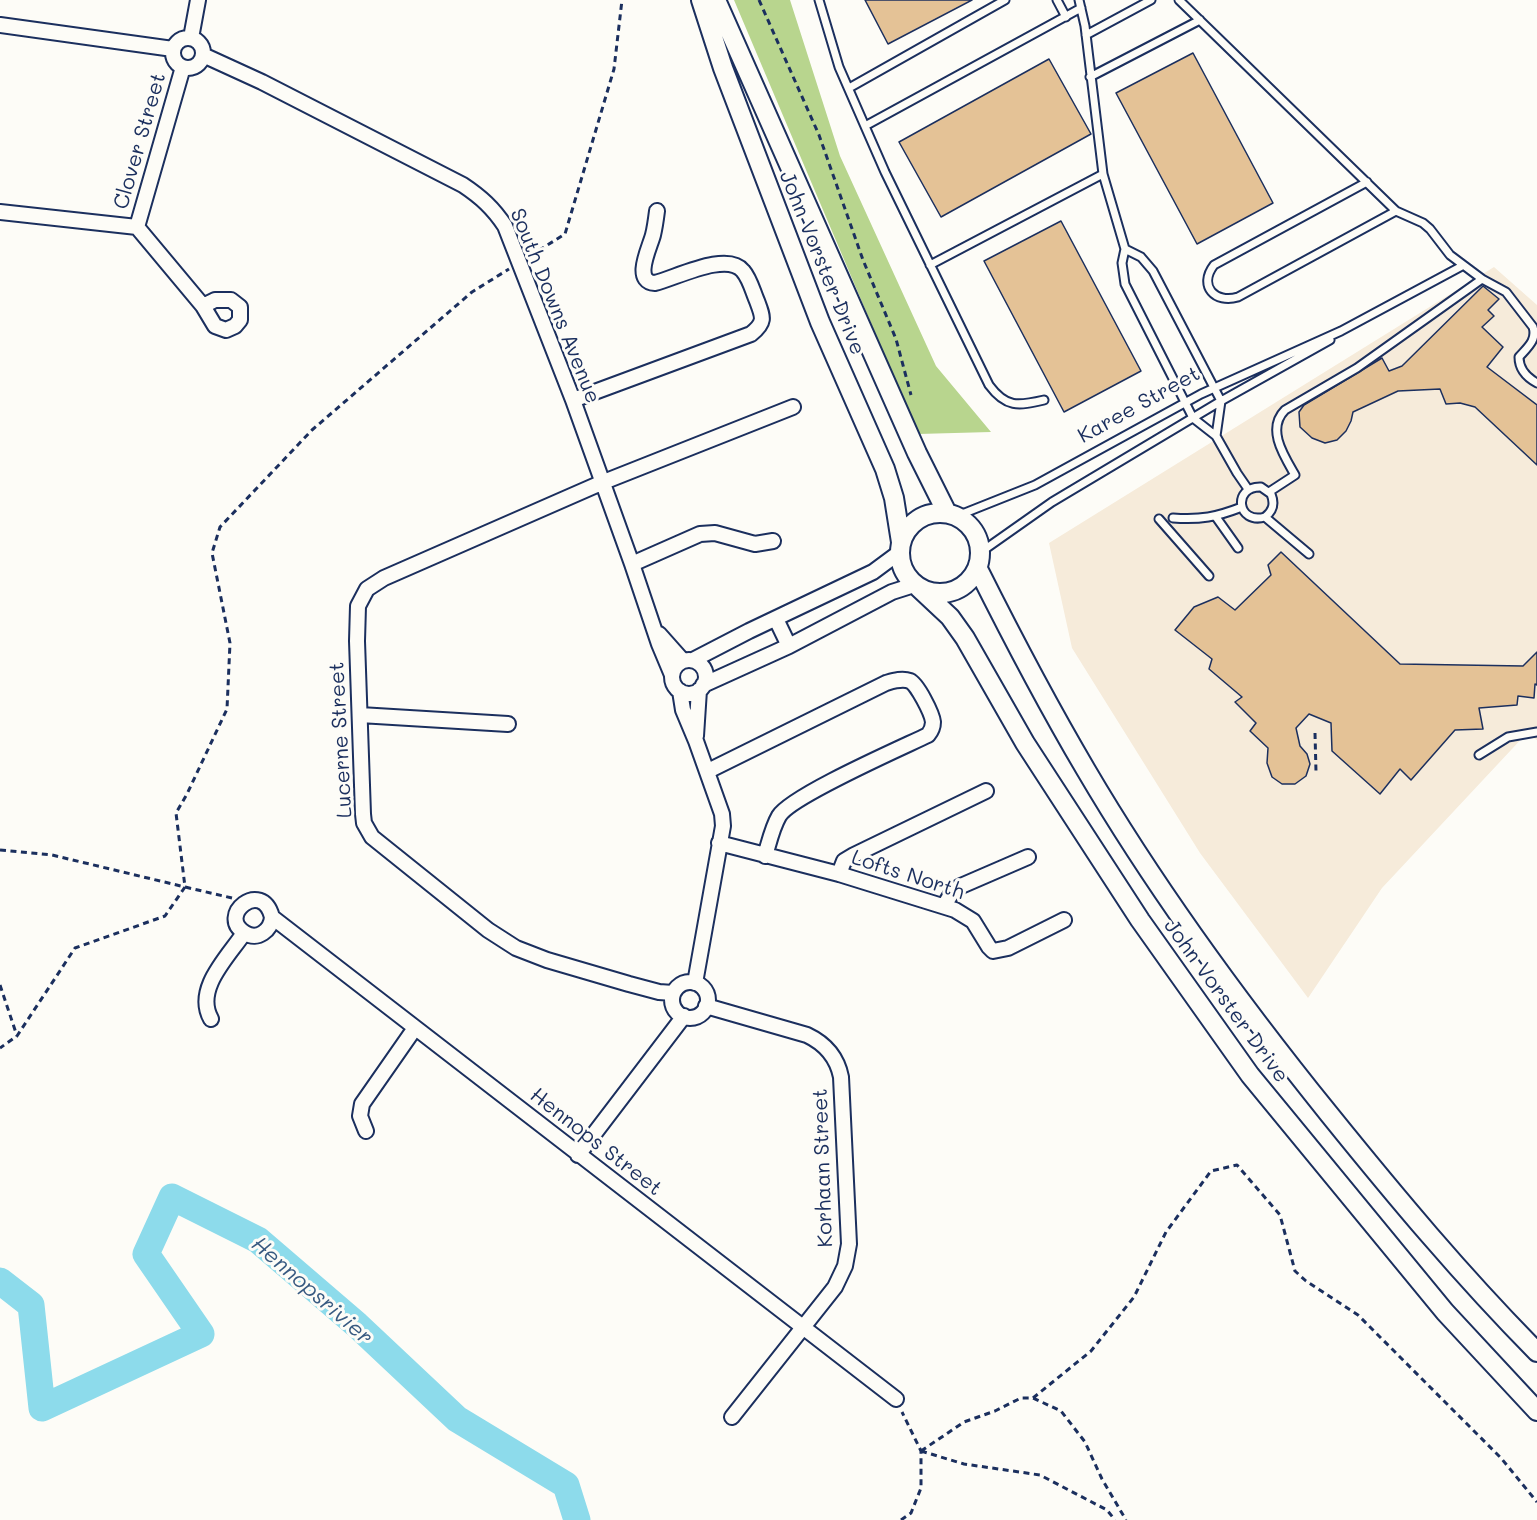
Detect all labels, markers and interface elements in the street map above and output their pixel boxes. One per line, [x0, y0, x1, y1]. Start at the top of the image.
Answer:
street label: Clover Street [108, 70, 172, 212]
street label: John Vorster Drive [774, 167, 870, 359]
street label: South Downs Avenue [504, 205, 606, 407]
street label: Karee Street [1073, 361, 1205, 449]
street label: Lucerne Street [324, 661, 358, 819]
street label: Lofts North [848, 845, 968, 905]
street label: John Vorster Drive [1158, 914, 1294, 1088]
street label: Hennops Street [525, 1083, 667, 1201]
street label: Korhaan Street [808, 1088, 838, 1248]
water label: Hennopsrivier [246, 1231, 378, 1351]

